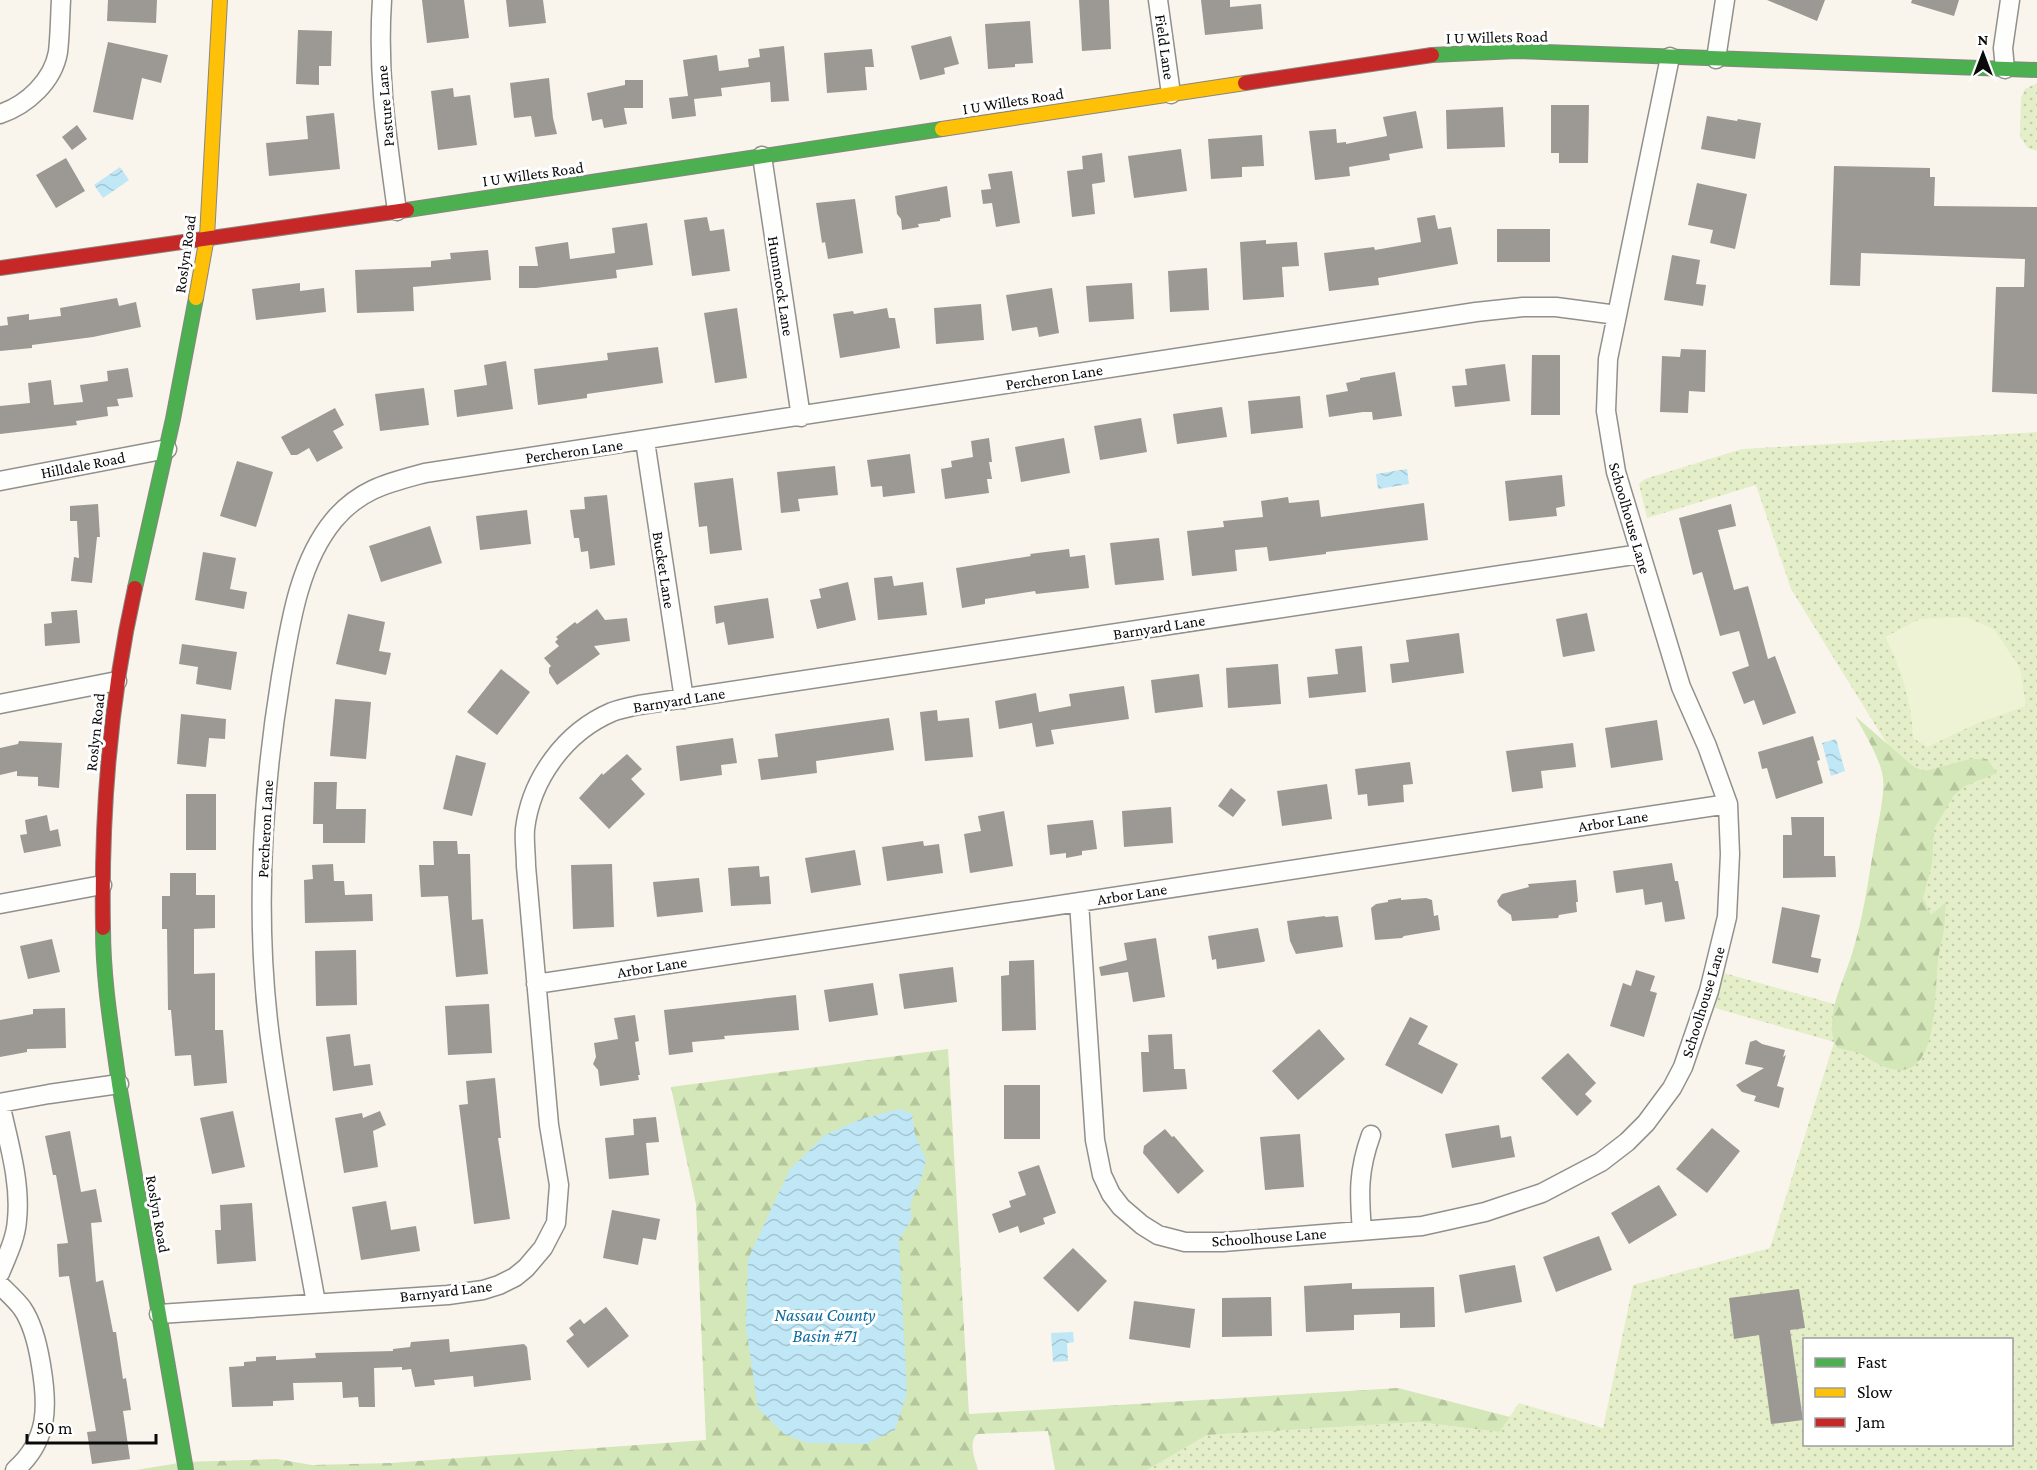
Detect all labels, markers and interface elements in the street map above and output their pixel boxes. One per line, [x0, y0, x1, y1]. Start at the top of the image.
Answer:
street label: Field Lane [1152, 13, 1178, 81]
north arrow [1953, 24, 2013, 84]
street label: I U Willets Road [1446, 28, 1549, 46]
text: N [1978, 31, 1989, 48]
street label: Pasture Lane [373, 65, 397, 147]
street label: I U Willets Road [961, 85, 1065, 117]
street label: I U Willets Road [481, 158, 585, 190]
street label: Roslyn Road [171, 213, 200, 294]
street label: Hummock Lane [765, 235, 797, 337]
street label: Percheron Lane [1004, 361, 1104, 393]
street label: Percheron Lane [524, 436, 624, 466]
street label: Hilldale Road [39, 448, 127, 482]
street label: Schoolhouse Lane [1606, 460, 1654, 576]
street label: Bucket Lane [650, 530, 678, 610]
street label: Barnyard Lane [1112, 611, 1206, 644]
street label: Barnyard Lane [632, 684, 726, 717]
street label: Roslyn Road [82, 691, 109, 772]
street label: Percheron Lane [254, 780, 276, 878]
street label: Arbor Lane [1577, 807, 1649, 835]
street label: Arbor Lane [1096, 880, 1168, 908]
street label: Schoolhouse Lane [1678, 944, 1728, 1060]
street label: Arbor Lane [616, 953, 688, 981]
street label: Roslyn Road [142, 1174, 173, 1255]
street label: Schoolhouse Lane [1211, 1225, 1327, 1249]
street label: Barnyard Lane [399, 1277, 493, 1306]
water label: Nassau County Basin #71 [774, 1305, 876, 1346]
legend [1803, 1338, 2013, 1446]
text: Fast [1857, 1352, 1888, 1372]
text: Slow [1857, 1382, 1893, 1402]
scale bar [27, 1407, 156, 1445]
text: Jam [1855, 1412, 1886, 1432]
text: 50 m [36, 1418, 73, 1438]

